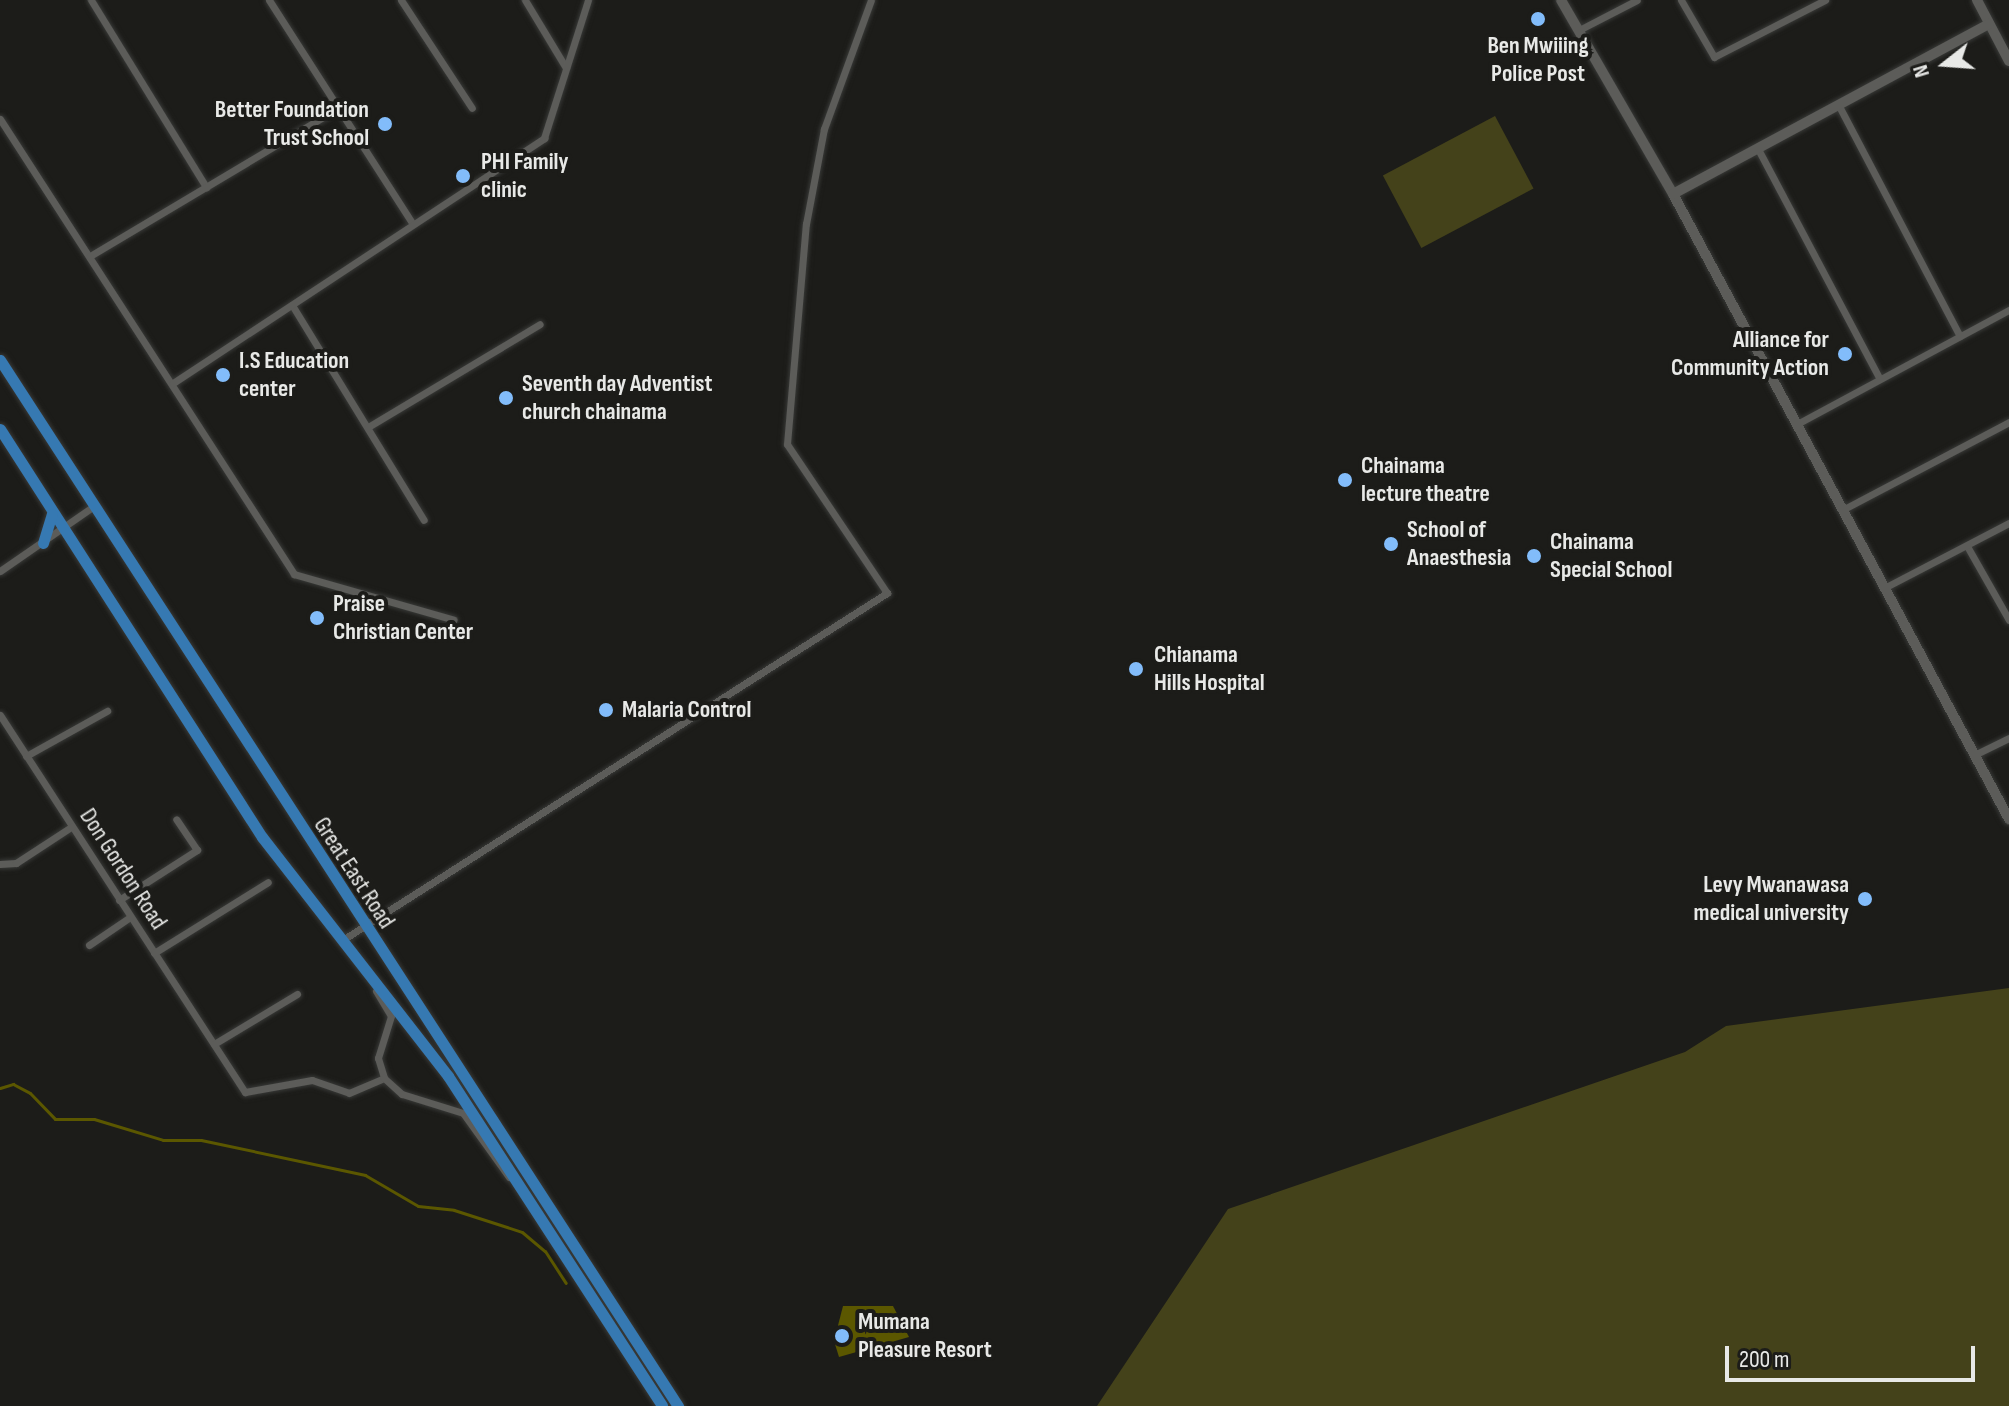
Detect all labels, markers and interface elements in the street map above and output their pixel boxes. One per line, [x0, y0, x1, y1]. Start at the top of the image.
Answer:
marker: Ben Mwiiing Police Post [1529, 10, 1547, 28]
north arrow [1905, 24, 1985, 104]
place label: Ben Mwiiing Police Post [1487, 32, 1589, 88]
text: N [1907, 62, 1936, 81]
place label: Better Foundation Trust School [215, 96, 369, 152]
marker: Better Foundation Trust School [376, 115, 394, 133]
place label: PHI Family clinic [481, 148, 568, 204]
marker: PHI Family clinic [452, 165, 474, 187]
place label: Alliance for Community Action [1671, 326, 1829, 382]
marker: Alliance for Community Action [1836, 345, 1854, 363]
place label: I.S Education center [239, 347, 349, 403]
marker: I.S Education center [214, 366, 232, 384]
place label: Seventh day Adventist church chainama [522, 370, 712, 426]
marker: Seventh day Adventist church chainama [497, 389, 515, 407]
place label: Chainama lecture theatre [1361, 452, 1490, 508]
marker: Chainama lecture theatre [1336, 471, 1354, 489]
place label: School of Anaesthesia [1407, 516, 1511, 572]
place label: Chainama Special School [1550, 528, 1672, 584]
marker: School of Anaesthesia [1382, 535, 1400, 553]
marker: Chainama Special School [1525, 547, 1543, 565]
place label: Praise Christian Center [333, 590, 473, 646]
marker: Praise Christian Center [308, 609, 326, 627]
place label: Chianama Hills Hospital [1154, 641, 1265, 697]
marker: Chianama Hills Hospital [1125, 658, 1147, 680]
place label: Malaria Control [622, 696, 751, 724]
marker: Malaria Control [597, 701, 615, 719]
street label: Don Gordon Road [73, 803, 173, 935]
street label: Great East Road [307, 812, 401, 934]
place label: Levy Mwanawasa medical university [1694, 871, 1849, 927]
marker: Levy Mwanawasa medical university [1856, 890, 1874, 908]
place label: Mumana Pleasure Resort [858, 1308, 992, 1364]
marker: Mumana Pleasure Resort [833, 1327, 851, 1345]
scale bar [1729, 1330, 1979, 1380]
text: 200 m [1739, 1345, 1790, 1374]

